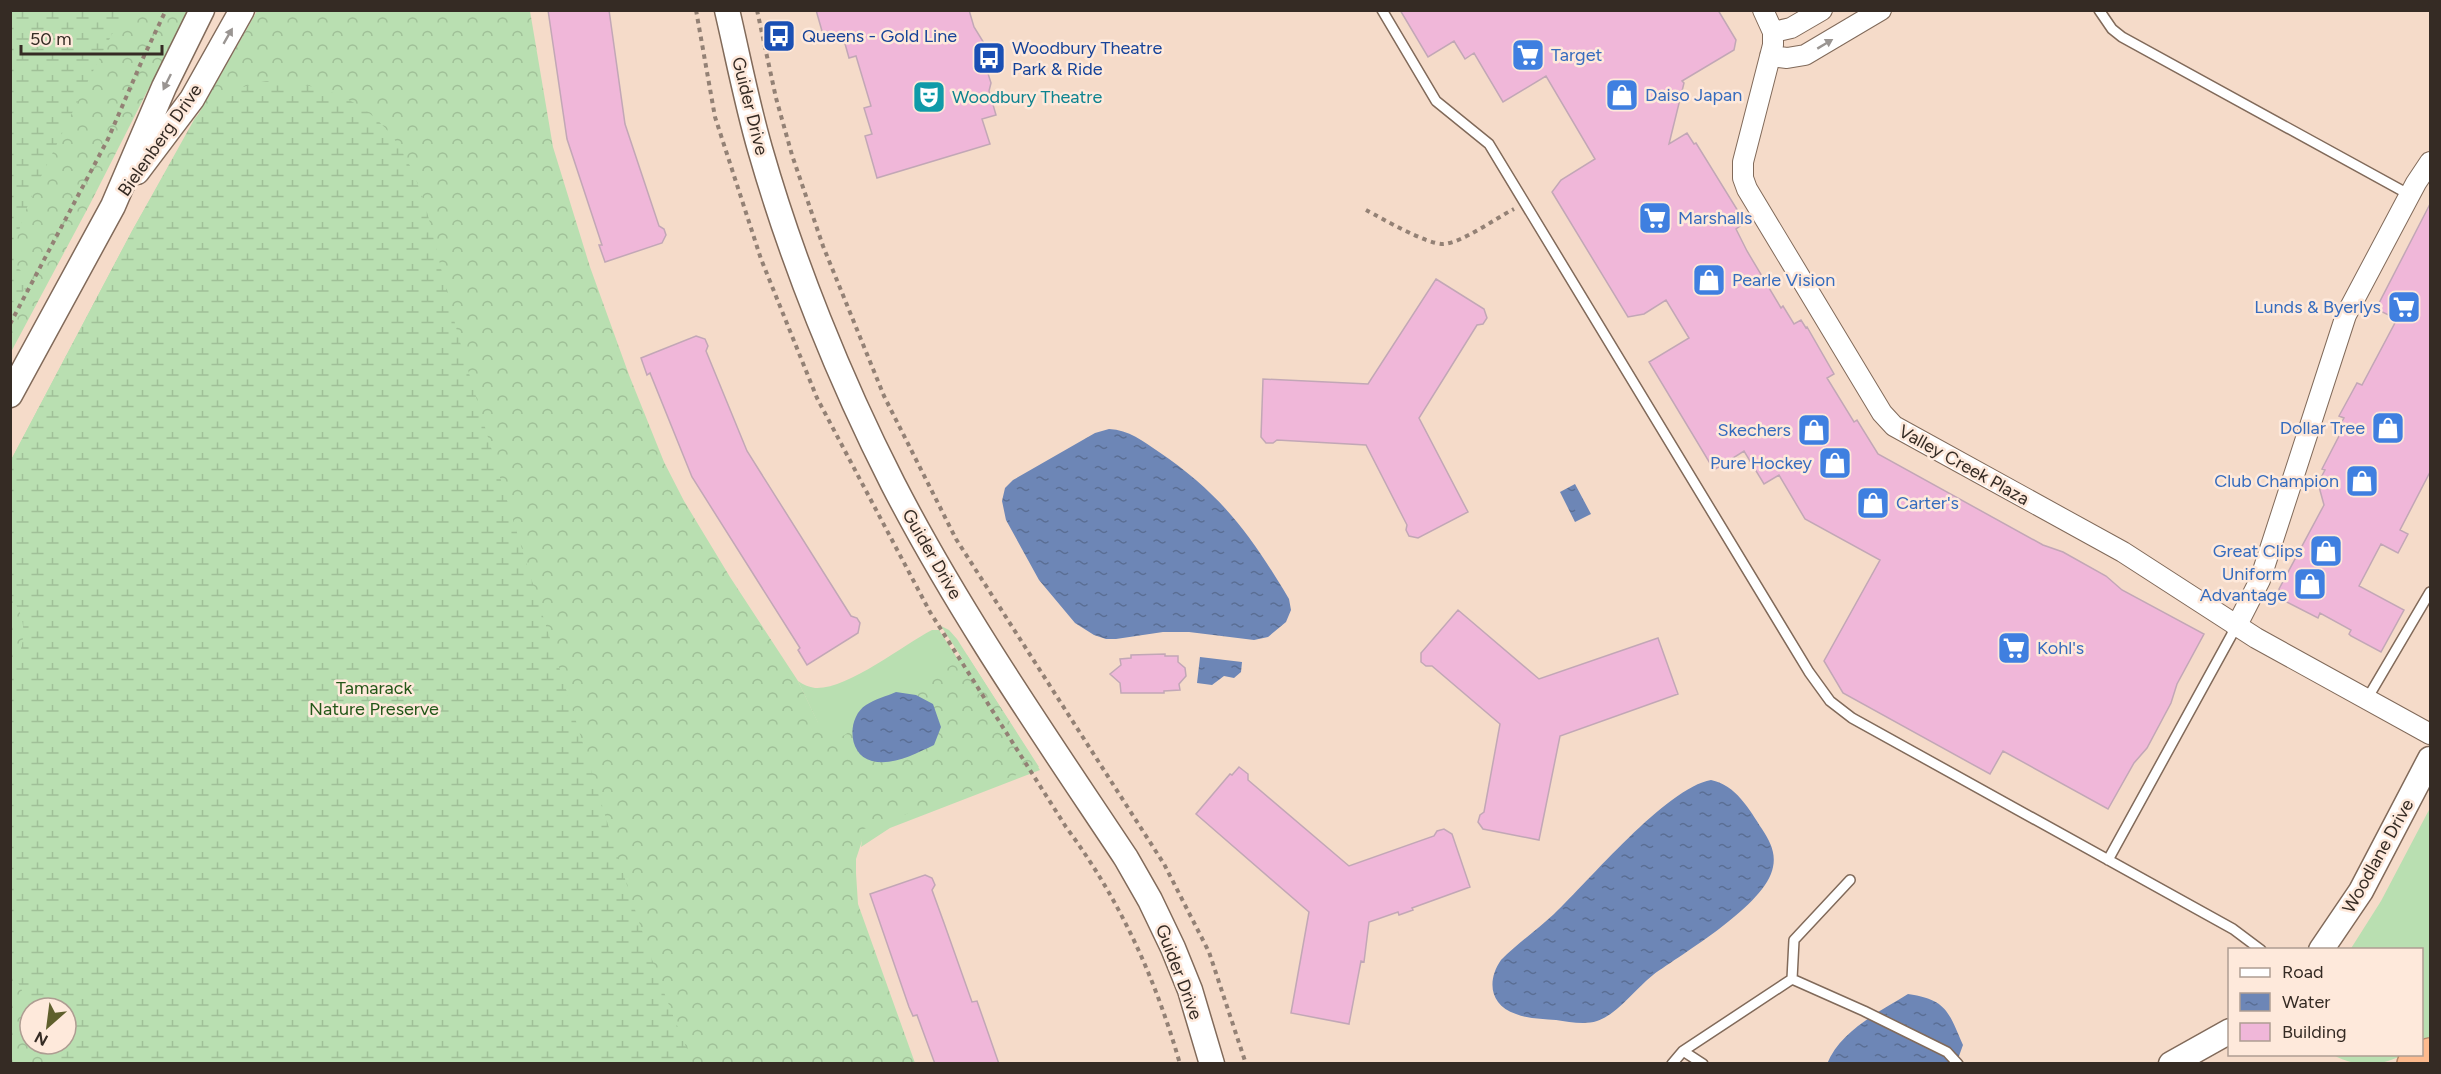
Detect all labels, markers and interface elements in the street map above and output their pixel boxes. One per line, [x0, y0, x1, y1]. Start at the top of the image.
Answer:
scale bar [21, 18, 162, 56]
bus stop icon: Queens - Gold Line [761, 18, 797, 54]
place label: Queens - Gold Line [802, 25, 957, 47]
one-way arrow [223, 27, 233, 44]
text: 50 m [30, 28, 72, 50]
place label: Woodbury Theatre Park & Ride [1012, 37, 1162, 80]
supermarket icon: Target [1510, 37, 1546, 73]
one-way arrow [1817, 39, 1833, 50]
bus stop icon: Woodbury Theatre Park & Ride [971, 40, 1007, 76]
place label: Target [1551, 44, 1602, 66]
street label: Guider Drive [727, 55, 773, 158]
one-way arrow [162, 73, 171, 90]
shop icon: Daiso Japan [1604, 77, 1640, 113]
theatre icon: Woodbury Theatre [911, 79, 947, 115]
street label: Bielenberg Drive [113, 80, 207, 200]
place label: Daiso Japan [1645, 84, 1742, 106]
place label: Woodbury Theatre [952, 86, 1102, 108]
supermarket icon: Marshalls [1637, 200, 1673, 236]
place label: Marshalls [1678, 207, 1752, 229]
shop icon: Pearle Vision [1691, 262, 1727, 298]
place label: Pearle Vision [1732, 269, 1835, 291]
supermarket icon: Lunds & Byerlys [2386, 289, 2422, 325]
place label: Lunds & Byerlys [2254, 296, 2381, 318]
shop icon: Dollar Tree [2370, 410, 2406, 446]
shop icon: Skechers [1796, 412, 1832, 448]
place label: Dollar Tree [2280, 417, 2365, 439]
place label: Skechers [1718, 419, 1791, 441]
street label: Valley Creek Plaza [1895, 420, 2033, 510]
shop icon: Pure Hockey [1817, 445, 1853, 481]
place label: Pure Hockey [1710, 452, 1813, 474]
shop icon: Club Champion [2344, 463, 2380, 499]
place label: Club Champion [2214, 470, 2339, 492]
shop icon: Carter's [1855, 485, 1891, 521]
place label: Carter's [1896, 492, 1959, 514]
street label: Guider Drive [897, 505, 967, 603]
shop icon: Great Clips [2308, 533, 2344, 569]
place label: Great Clips [2213, 540, 2303, 562]
place label: Uniform Advantage [2200, 563, 2287, 606]
shop icon: Uniform Advantage [2292, 566, 2328, 602]
supermarket icon: Kohl's [1996, 630, 2032, 666]
place label: Kohl's [2037, 637, 2084, 659]
park label: Tamarack Nature Preserve [309, 677, 439, 720]
street label: Woodlane Drive [2338, 795, 2419, 917]
street label: Guider Drive [1151, 921, 1207, 1023]
legend [2228, 948, 2423, 1056]
text: Road [2282, 961, 2323, 983]
text: Water [2282, 991, 2330, 1013]
north arrow [18, 996, 78, 1056]
text: Building [2282, 1021, 2347, 1043]
text: N [31, 1028, 51, 1050]

